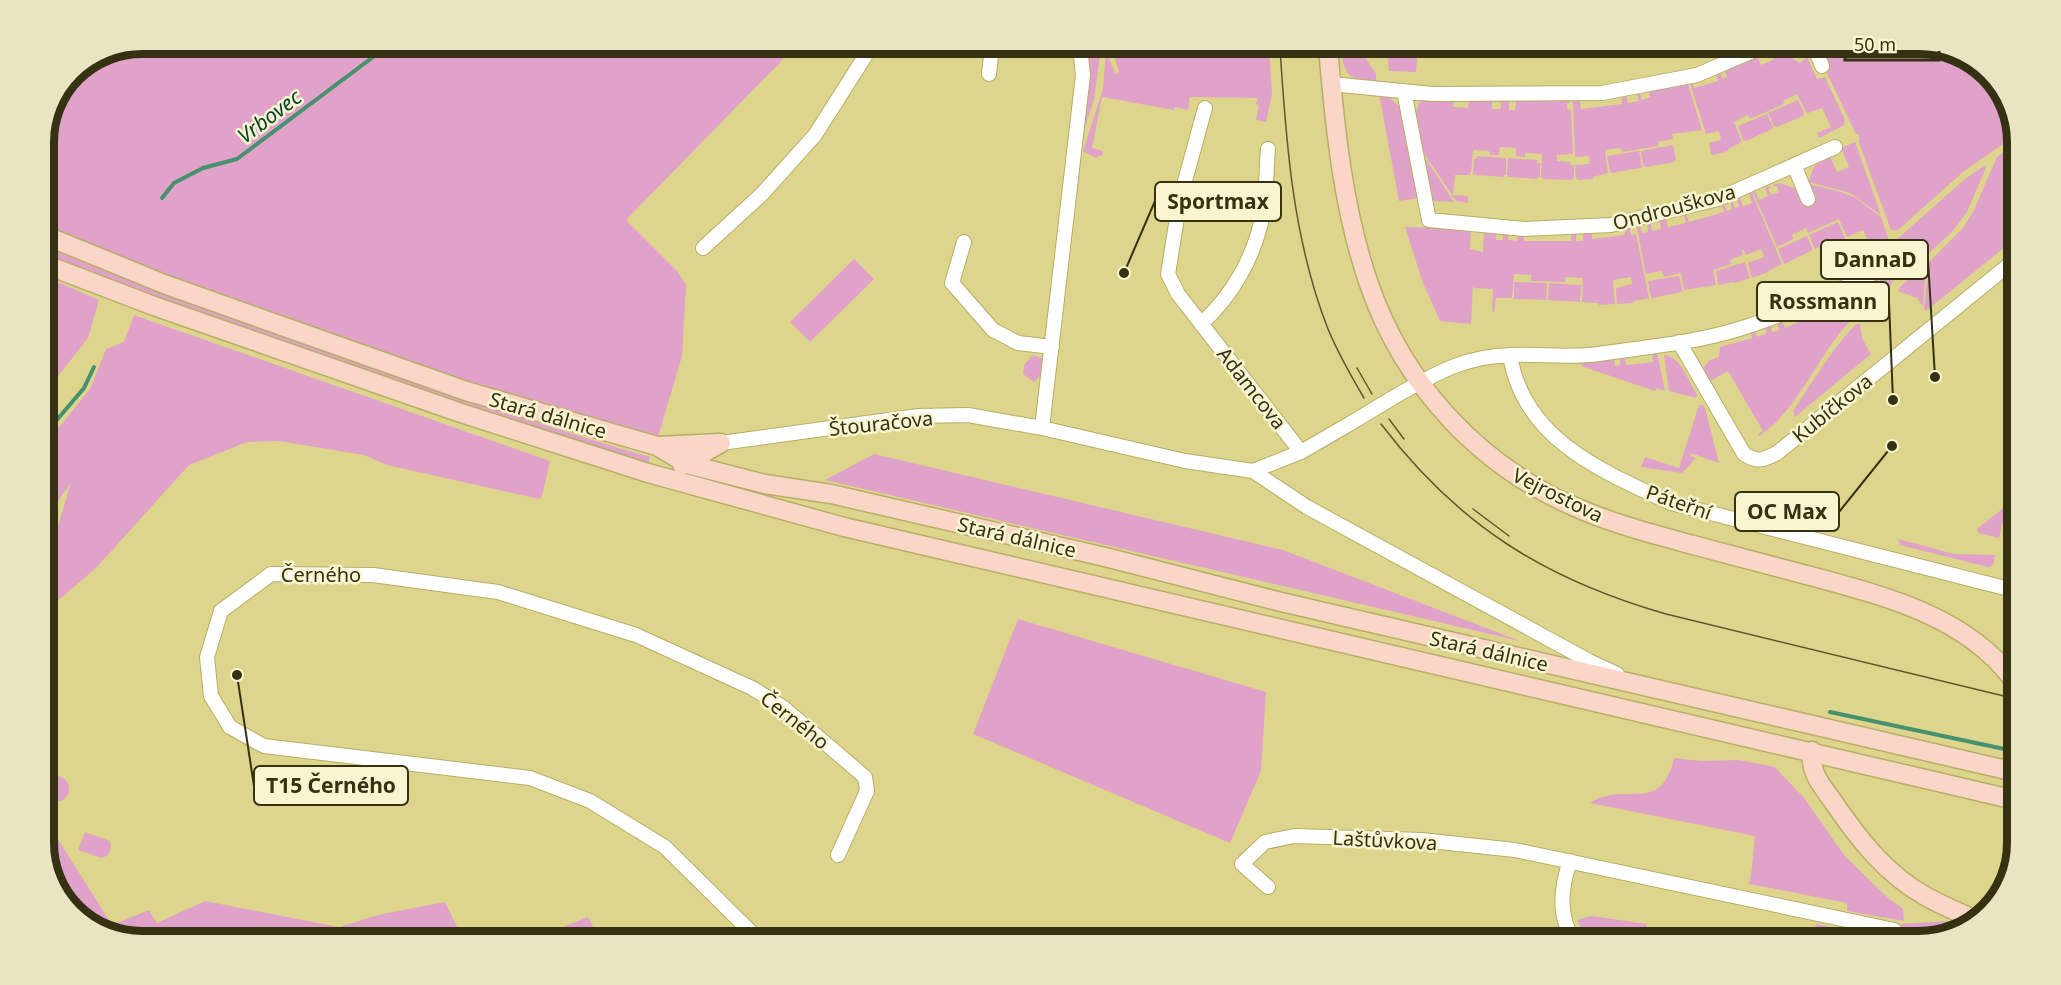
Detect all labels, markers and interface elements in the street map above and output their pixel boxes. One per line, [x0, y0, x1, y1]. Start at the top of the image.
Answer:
scale bar [1845, 24, 1940, 62]
text: 50 m [1854, 32, 1896, 56]
water label: Vrbovec [231, 83, 307, 149]
street label: Ondrouškova [1610, 178, 1738, 236]
callout: Sportmax [1155, 182, 1281, 221]
text: Sportmax [1167, 187, 1270, 215]
callout: DannaD [1821, 240, 1928, 279]
text: DannaD [1833, 245, 1917, 273]
callout: Rossmann [1757, 282, 1889, 321]
text: Rossmann [1769, 287, 1877, 315]
street label: Adamcova [1211, 341, 1293, 435]
street label: Kubíčkova [1786, 367, 1878, 449]
street label: Stará dálnice [486, 385, 610, 445]
street label: Štouračova [828, 404, 934, 442]
street label: Vejrostova [1508, 461, 1608, 529]
street label: Páteřní [1643, 478, 1716, 526]
callout: OC Max [1735, 492, 1839, 531]
text: OC Max [1747, 497, 1828, 525]
street label: Stará dálnice [955, 510, 1079, 564]
street label: Černého [281, 561, 361, 588]
street label: Stará dálnice [1427, 624, 1551, 678]
street label: Černého [755, 685, 835, 755]
callout: T15 Černého [254, 766, 408, 805]
text: T15 Černého [266, 771, 396, 799]
street label: Laštůvkova [1332, 824, 1438, 856]

